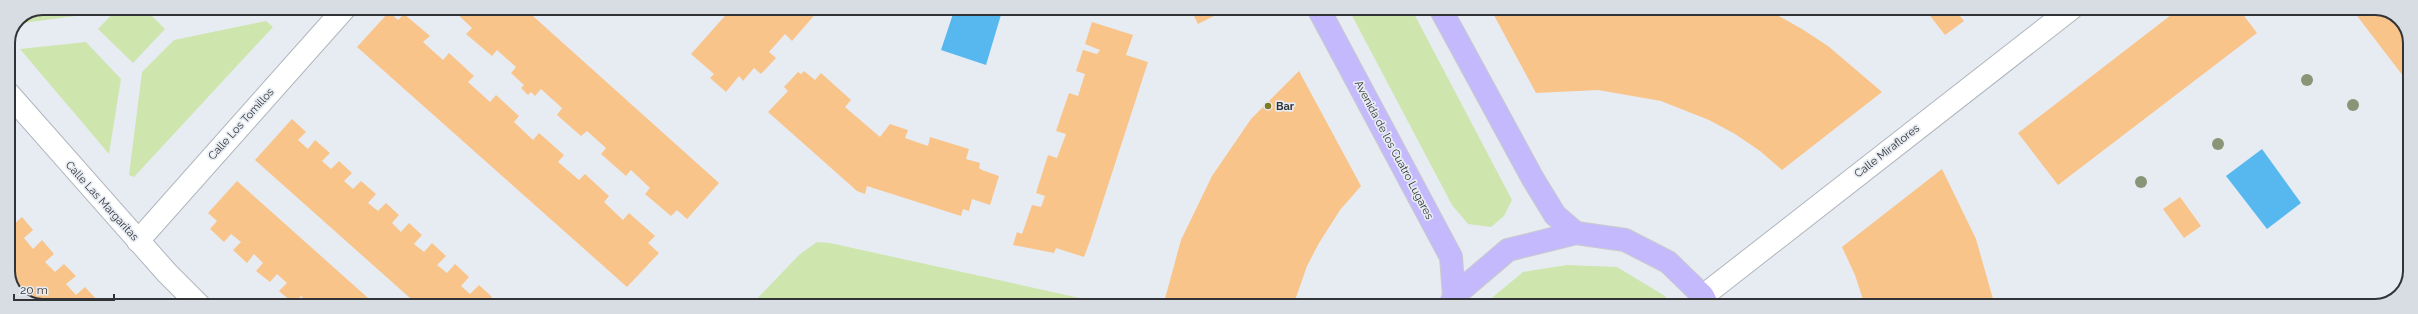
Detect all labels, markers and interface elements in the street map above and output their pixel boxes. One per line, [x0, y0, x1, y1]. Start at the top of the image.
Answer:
street label: Avenida de los Cuatro Lugares [1352, 78, 1436, 222]
street label: Calle Los Tomillos [205, 86, 277, 162]
place label: Bar [1276, 100, 1295, 113]
marker: Bar [1263, 101, 1273, 111]
street label: Calle Miraflores [1852, 122, 1922, 180]
street label: Calle Las Margaritas [63, 159, 141, 243]
scale bar [14, 276, 114, 302]
text: 20 m [20, 283, 48, 297]

